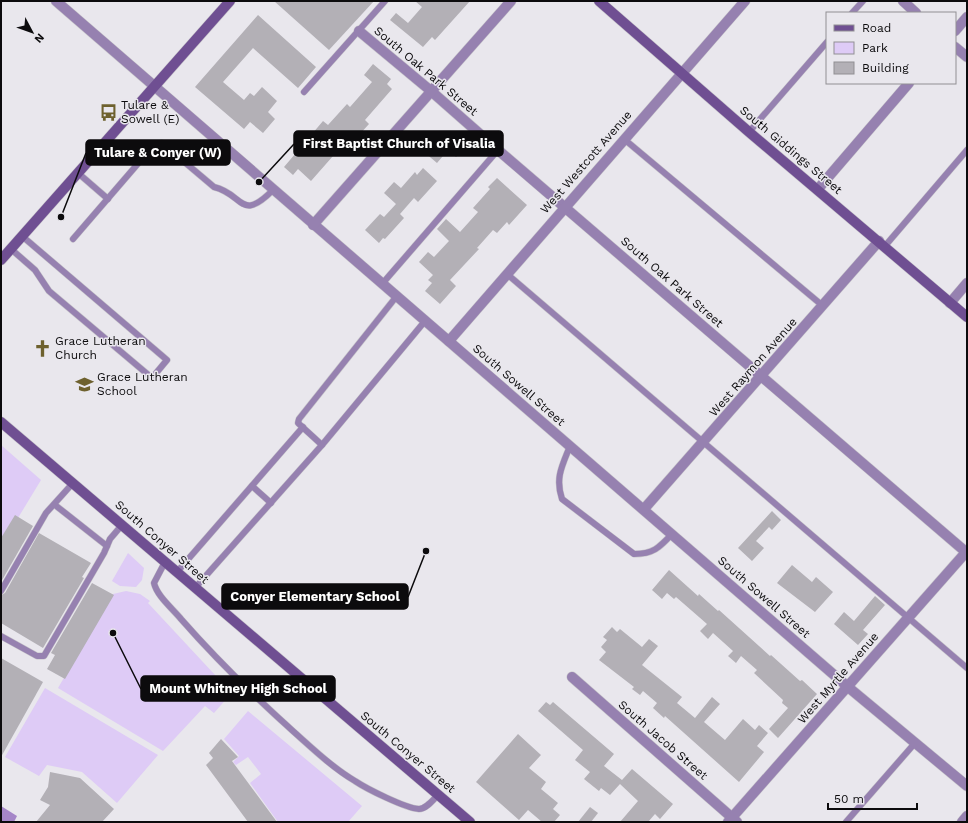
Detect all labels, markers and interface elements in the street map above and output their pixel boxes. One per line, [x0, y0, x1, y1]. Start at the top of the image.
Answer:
north arrow [12, 12, 52, 52]
legend [826, 12, 956, 84]
text: Road [862, 21, 891, 35]
street label: South Oak Park Street [371, 24, 481, 118]
text: N [32, 31, 47, 46]
text: Park [862, 41, 888, 55]
text: Building [862, 61, 909, 75]
place label: Tulare & Sowell (E) [121, 98, 179, 126]
bus stop icon: Tulare & Sowell (E) [98, 102, 118, 122]
street label: South Giddings Street [737, 103, 845, 197]
street label: West Westcott Avenue [537, 108, 635, 216]
callout: First Baptist Church of Visalia [294, 131, 503, 156]
text: First Baptist Church of Visalia [303, 136, 496, 151]
callout: Tulare & Conyer (W) [86, 140, 230, 165]
text: Tulare & Conyer (W) [94, 145, 222, 160]
street label: South Oak Park Street [618, 234, 726, 330]
street label: West Raymon Avenue [706, 315, 800, 419]
place label: Grace Lutheran Church [55, 334, 146, 362]
church icon: Grace Lutheran Church [32, 338, 52, 358]
street label: South Sowell Street [470, 341, 568, 429]
place label: Grace Lutheran School [97, 370, 188, 398]
school or university icon: Grace Lutheran School [74, 374, 94, 394]
street label: South Conyer Street [112, 498, 212, 586]
street label: South Sowell Street [715, 553, 813, 641]
callout: Conyer Elementary School [222, 584, 408, 609]
text: Conyer Elementary School [230, 589, 400, 604]
street label: West Myrtle Avenue [795, 630, 881, 726]
callout: Mount Whitney High School [141, 676, 335, 701]
text: Mount Whitney High School [149, 681, 328, 696]
street label: South Jacob Street [616, 697, 710, 783]
street label: South Conyer Street [358, 708, 458, 796]
scale bar [828, 785, 917, 811]
text: 50 m [834, 792, 864, 806]

